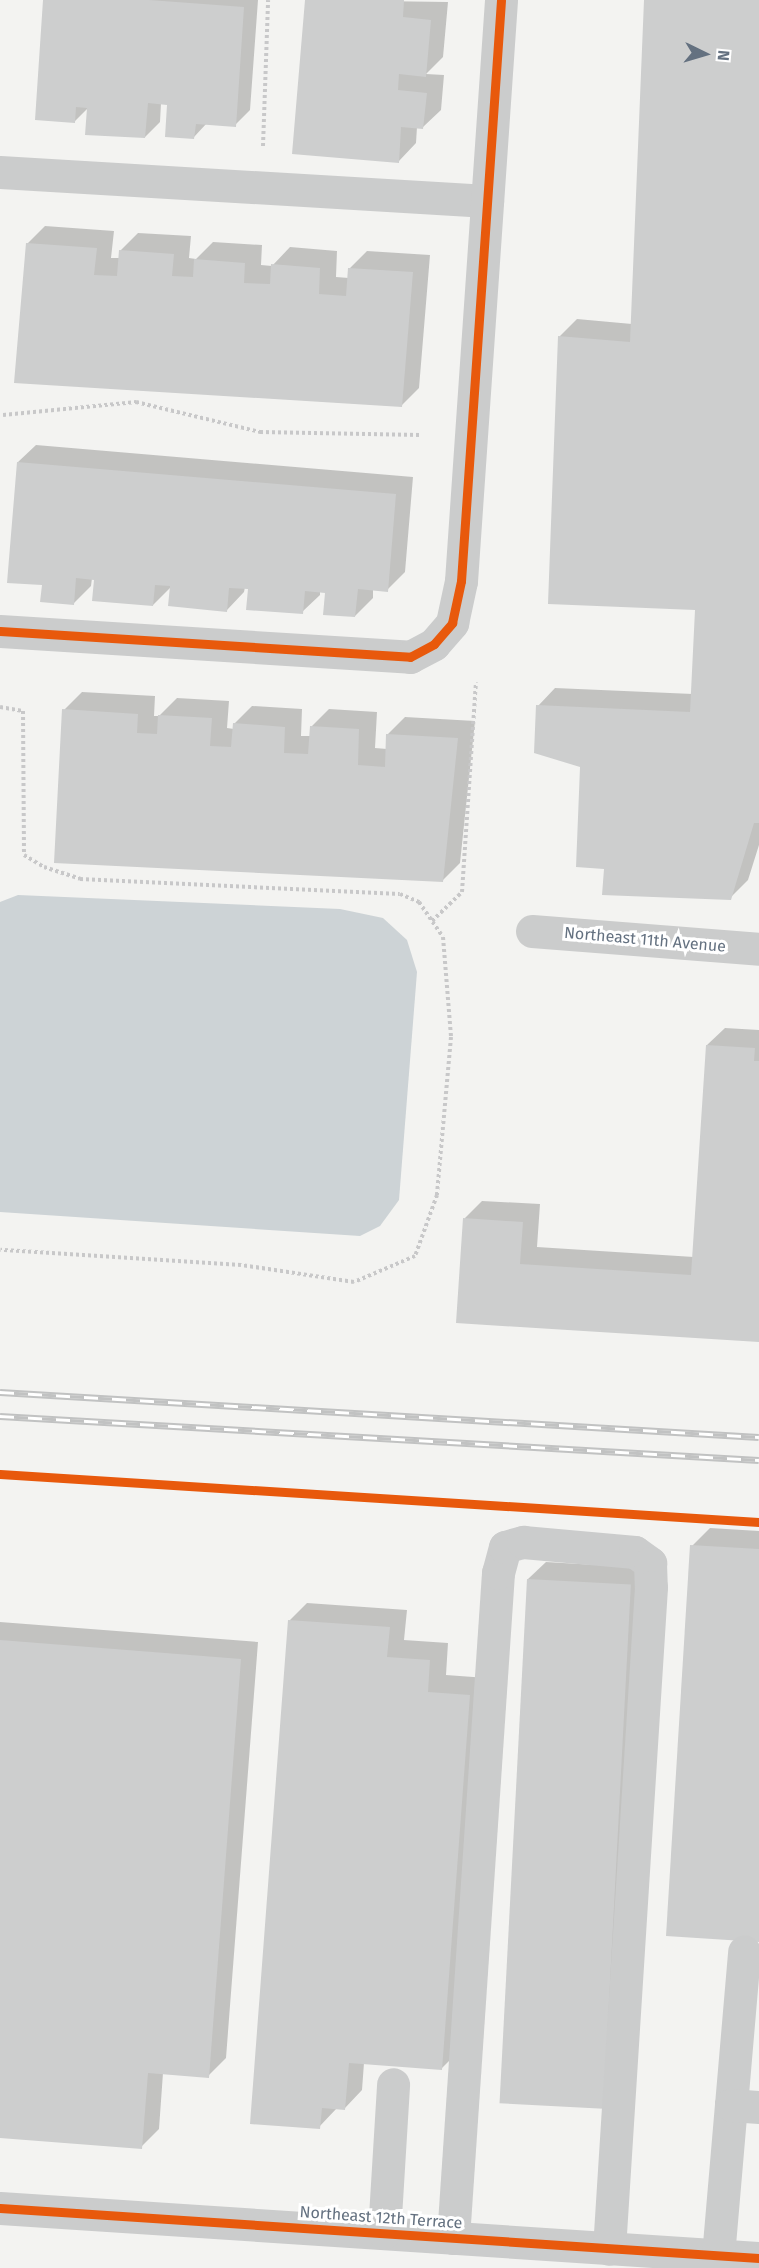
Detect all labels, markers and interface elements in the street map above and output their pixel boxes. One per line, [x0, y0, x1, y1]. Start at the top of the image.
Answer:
north arrow [675, 24, 735, 84]
text: N [714, 49, 733, 62]
street label: Northeast 11th Avenue [563, 923, 727, 957]
street label: Northeast 12th Terrace [299, 2203, 463, 2233]

